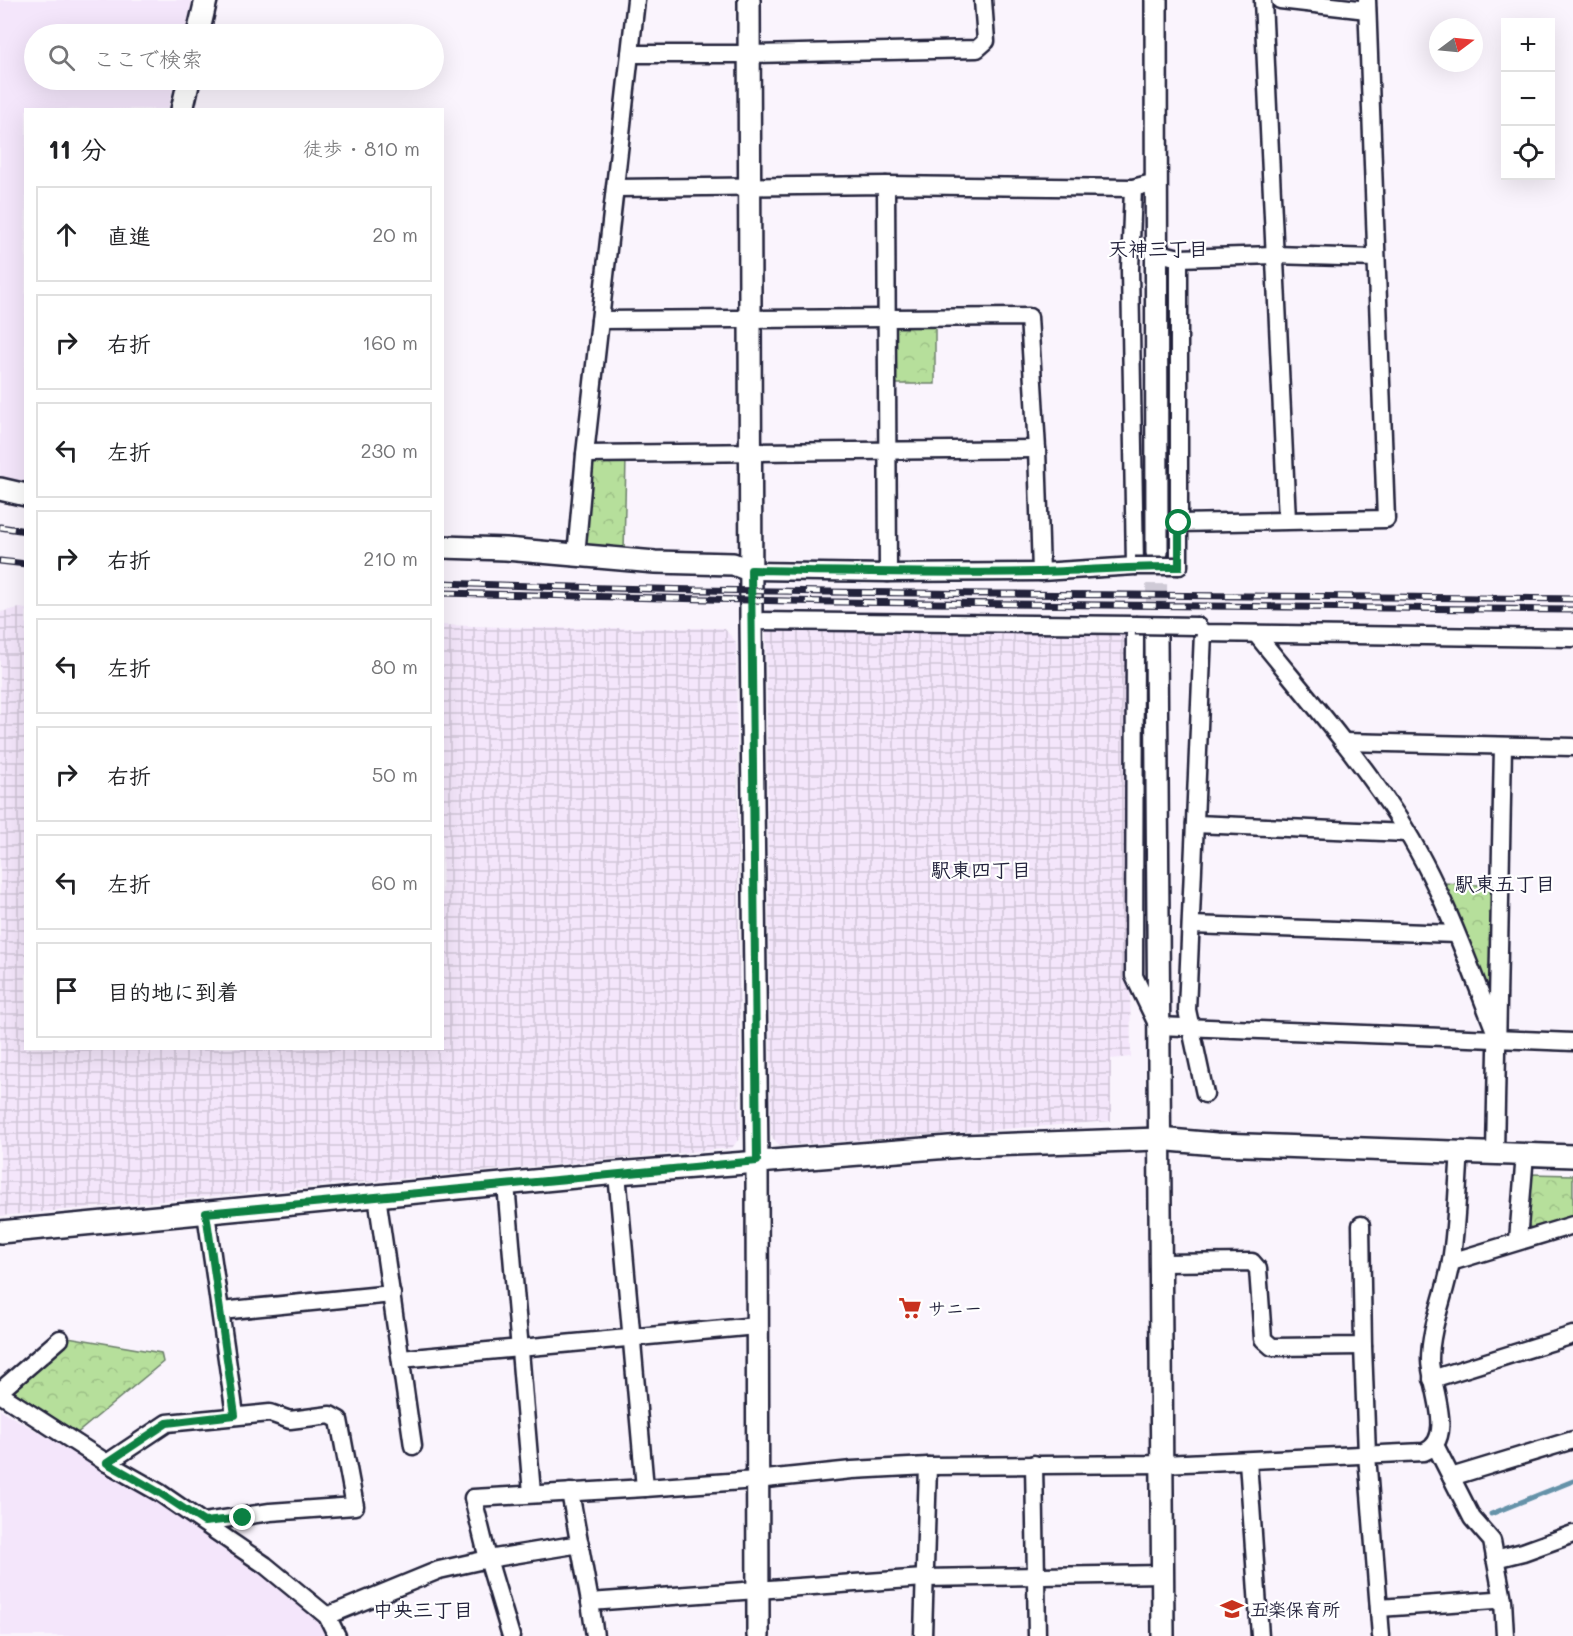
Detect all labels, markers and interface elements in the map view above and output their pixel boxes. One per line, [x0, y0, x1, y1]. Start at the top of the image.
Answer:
north arrow [1429, 18, 1483, 72]
map controls [1501, 18, 1555, 180]
button: + [1501, 18, 1555, 72]
search box [24, 24, 444, 90]
icon: search [45, 41, 78, 74]
text: ここで検索 [93, 44, 203, 73]
button: − [1501, 72, 1555, 126]
button: locate [1501, 126, 1555, 180]
text: 11 分 [48, 132, 106, 166]
text: 徒歩 · 810 m [303, 135, 420, 161]
icon: ahead [50, 218, 83, 251]
text: 直進 [107, 221, 151, 250]
text: 20 m [372, 221, 418, 247]
district label: 天神三丁目 [1108, 235, 1208, 261]
icon: right [50, 326, 83, 359]
text: 右折 [107, 329, 151, 358]
text: 160 m [362, 329, 418, 355]
icon: left [50, 434, 83, 467]
text: 左折 [107, 437, 151, 466]
text: 230 m [360, 437, 418, 463]
route start [1165, 509, 1191, 535]
icon: right [50, 542, 83, 575]
text: 右折 [107, 545, 151, 574]
text: 210 m [363, 545, 418, 571]
icon: left [50, 650, 83, 683]
text: 左折 [107, 653, 151, 682]
text: 80 m [371, 653, 418, 679]
icon: right [50, 758, 83, 791]
text: 右折 [107, 761, 151, 790]
text: 50 m [372, 761, 418, 787]
district label: 駅東四丁目 [931, 856, 1031, 882]
icon: left [50, 866, 83, 899]
text: 左折 [107, 869, 151, 898]
text: 60 m [371, 869, 418, 895]
district label: 駅東五丁目 [1455, 870, 1555, 896]
icon: arrive [50, 974, 83, 1007]
text: 目的地に到着 [107, 977, 239, 1006]
supermarket icon: サニー [897, 1295, 923, 1321]
place label: サニー [928, 1296, 982, 1320]
route end [229, 1504, 255, 1530]
district label: 中央三丁目 [373, 1596, 473, 1622]
school or university icon: 五楽保育所 [1219, 1596, 1245, 1622]
place label: 五楽保育所 [1250, 1597, 1340, 1621]

